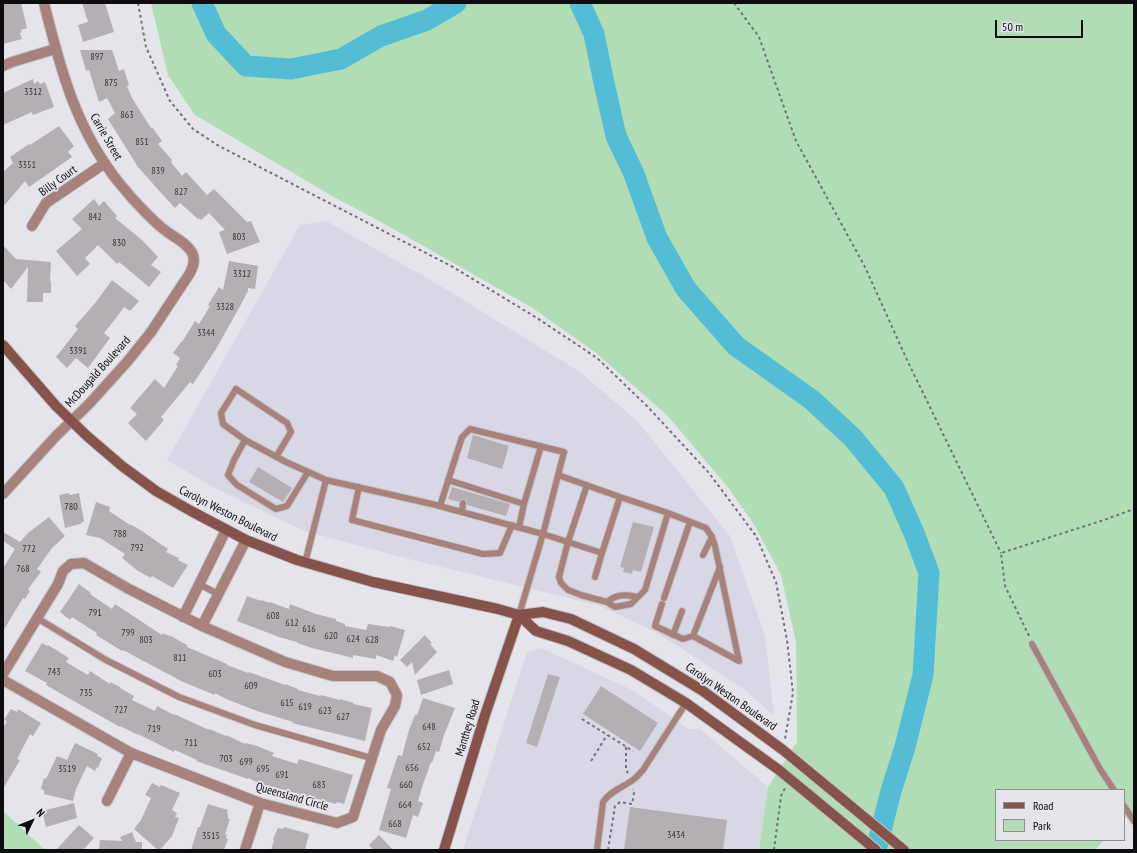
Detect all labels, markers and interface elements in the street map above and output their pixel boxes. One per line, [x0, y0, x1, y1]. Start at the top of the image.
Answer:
scale bar [997, 12, 1085, 38]
text: 50 m [1002, 19, 1023, 34]
house number: 897 [90, 51, 104, 63]
house number: 875 [104, 77, 118, 89]
house number: 3312 [24, 86, 42, 98]
house number: 863 [120, 109, 134, 121]
street label: Carrie Street [87, 111, 125, 163]
house number: 851 [135, 136, 149, 148]
house number: 3351 [18, 159, 36, 171]
street label: Billy Court [36, 162, 80, 200]
house number: 839 [151, 165, 165, 177]
house number: 827 [174, 186, 188, 198]
house number: 842 [88, 211, 102, 223]
house number: 803 [232, 231, 246, 243]
house number: 830 [112, 237, 126, 249]
house number: 3312 [233, 268, 251, 280]
house number: 3328 [216, 301, 234, 313]
house number: 3344 [197, 327, 215, 339]
street label: McDougald Boulevard [62, 333, 134, 411]
house number: 3391 [69, 345, 87, 357]
street label: Carolyn Weston Boulevard [177, 483, 279, 545]
house number: 780 [64, 501, 78, 513]
house number: 788 [113, 528, 127, 540]
house number: 792 [130, 542, 144, 554]
house number: 772 [22, 543, 36, 555]
house number: 768 [16, 563, 30, 575]
house number: 791 [88, 607, 102, 619]
house number: 608 [266, 610, 280, 622]
house number: 612 [285, 617, 299, 629]
house number: 616 [302, 623, 316, 635]
house number: 799 [121, 627, 135, 639]
house number: 620 [324, 630, 338, 642]
house number: 624 [346, 633, 360, 645]
house number: 803 [139, 634, 153, 646]
house number: 628 [365, 634, 379, 646]
house number: 811 [173, 652, 187, 664]
street label: Carolyn Weston Boulevard [683, 660, 779, 734]
house number: 743 [47, 666, 61, 678]
house number: 603 [208, 668, 222, 680]
house number: 609 [244, 680, 258, 692]
house number: 735 [79, 687, 93, 699]
house number: 615 [280, 697, 294, 709]
street label: Manthey Road [453, 698, 483, 758]
house number: 619 [298, 701, 312, 713]
house number: 727 [114, 704, 128, 716]
house number: 623 [318, 705, 332, 717]
house number: 627 [336, 711, 350, 723]
house number: 648 [422, 721, 436, 733]
house number: 719 [147, 723, 161, 735]
house number: 711 [184, 737, 198, 749]
house number: 652 [417, 741, 431, 753]
house number: 703 [219, 753, 233, 765]
house number: 699 [239, 756, 253, 768]
house number: 656 [405, 762, 419, 774]
house number: 3519 [58, 763, 76, 775]
house number: 695 [256, 763, 270, 775]
house number: 691 [275, 769, 289, 781]
house number: 683 [312, 779, 326, 791]
house number: 660 [399, 779, 413, 791]
street label: Queensland Circle [254, 780, 330, 814]
legend [995, 789, 1125, 841]
text: Road [1033, 798, 1053, 813]
house number: 664 [398, 799, 412, 811]
north arrow [12, 801, 52, 841]
text: N [34, 806, 48, 820]
house number: 668 [388, 818, 402, 830]
text: Park [1033, 818, 1051, 833]
house number: 3434 [667, 829, 685, 841]
house number: 3515 [202, 830, 220, 842]

